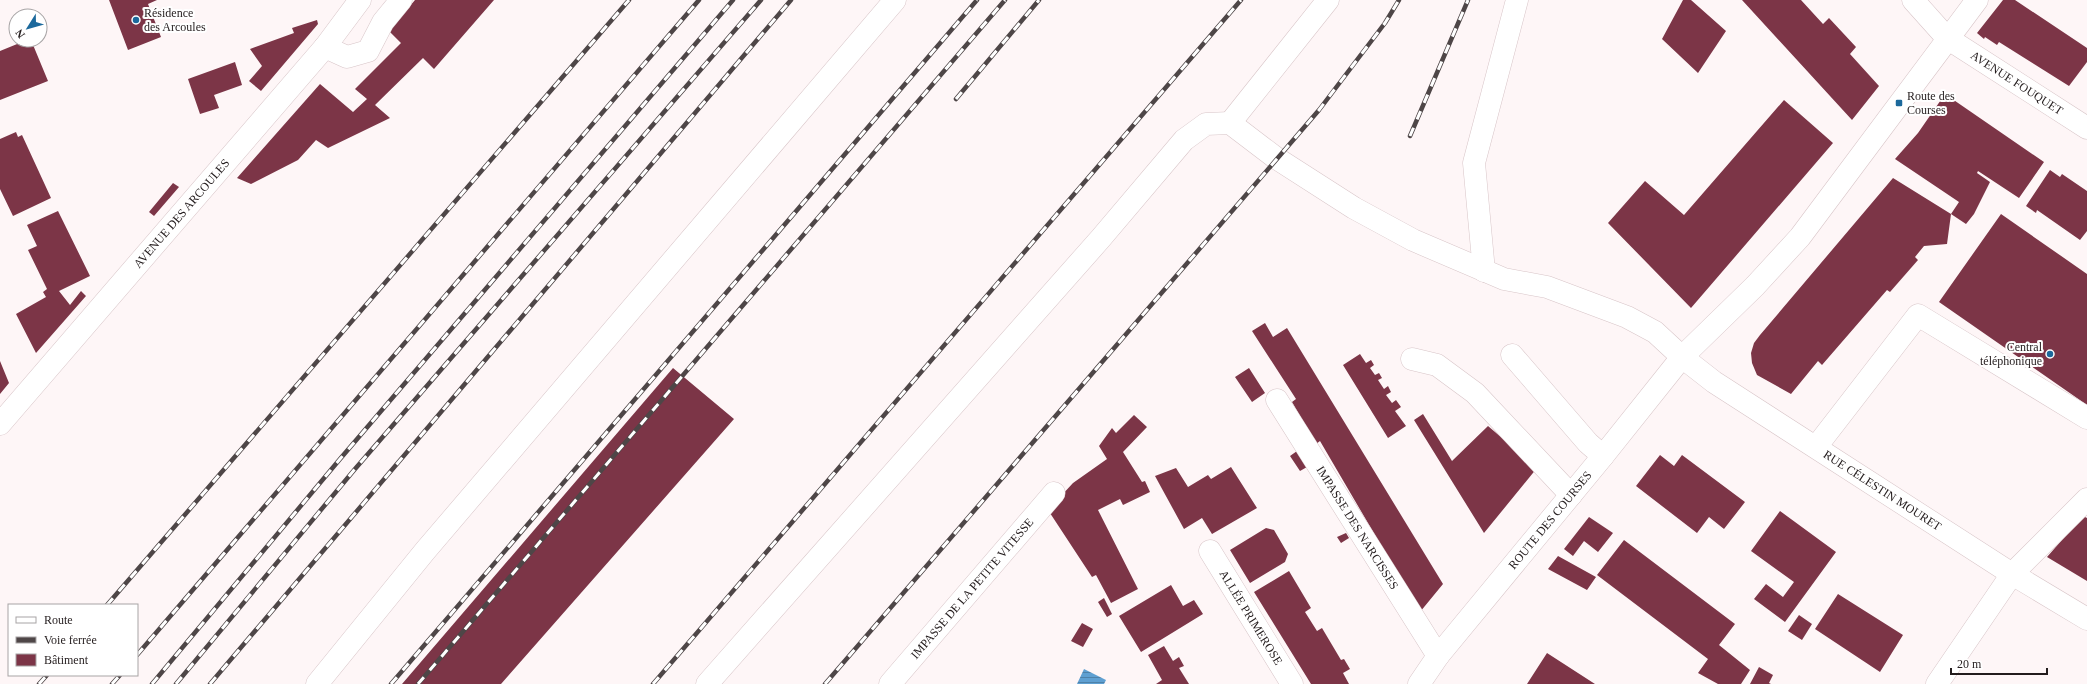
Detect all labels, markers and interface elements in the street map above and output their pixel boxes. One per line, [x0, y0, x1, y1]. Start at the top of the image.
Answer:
place label: Résidence des Arcoules [144, 6, 206, 34]
north arrow [8, 8, 48, 48]
marker: Résidence des Arcoules [131, 15, 141, 25]
text: N [13, 27, 27, 41]
street label: AVENUE FOUQUET [1968, 48, 2066, 118]
place label: Route des Courses [1907, 89, 1955, 117]
marker: Route des Courses [1894, 98, 1904, 108]
street label: AVENUE DES ARCOULES [131, 156, 232, 271]
place label: Central téléphonique [1980, 340, 2043, 368]
marker: Central téléphonique [2045, 349, 2055, 359]
street label: RUE CÉLESTIN MOURET [1821, 447, 1945, 534]
street label: IMPASSE DES NARCISSES [1313, 464, 1401, 592]
street label: ROUTE DES COURSES [1506, 468, 1595, 572]
street label: IMPASSE DE LA PETITE VITESSE [908, 515, 1036, 662]
street label: ALLÉE PRIMEROSE [1217, 568, 1285, 667]
legend [8, 604, 138, 676]
text: Route [44, 613, 73, 627]
text: Voie ferrée [44, 633, 97, 647]
scale bar [1951, 650, 2047, 676]
text: Bâtiment [44, 653, 89, 667]
text: 20 m [1957, 657, 1982, 671]

